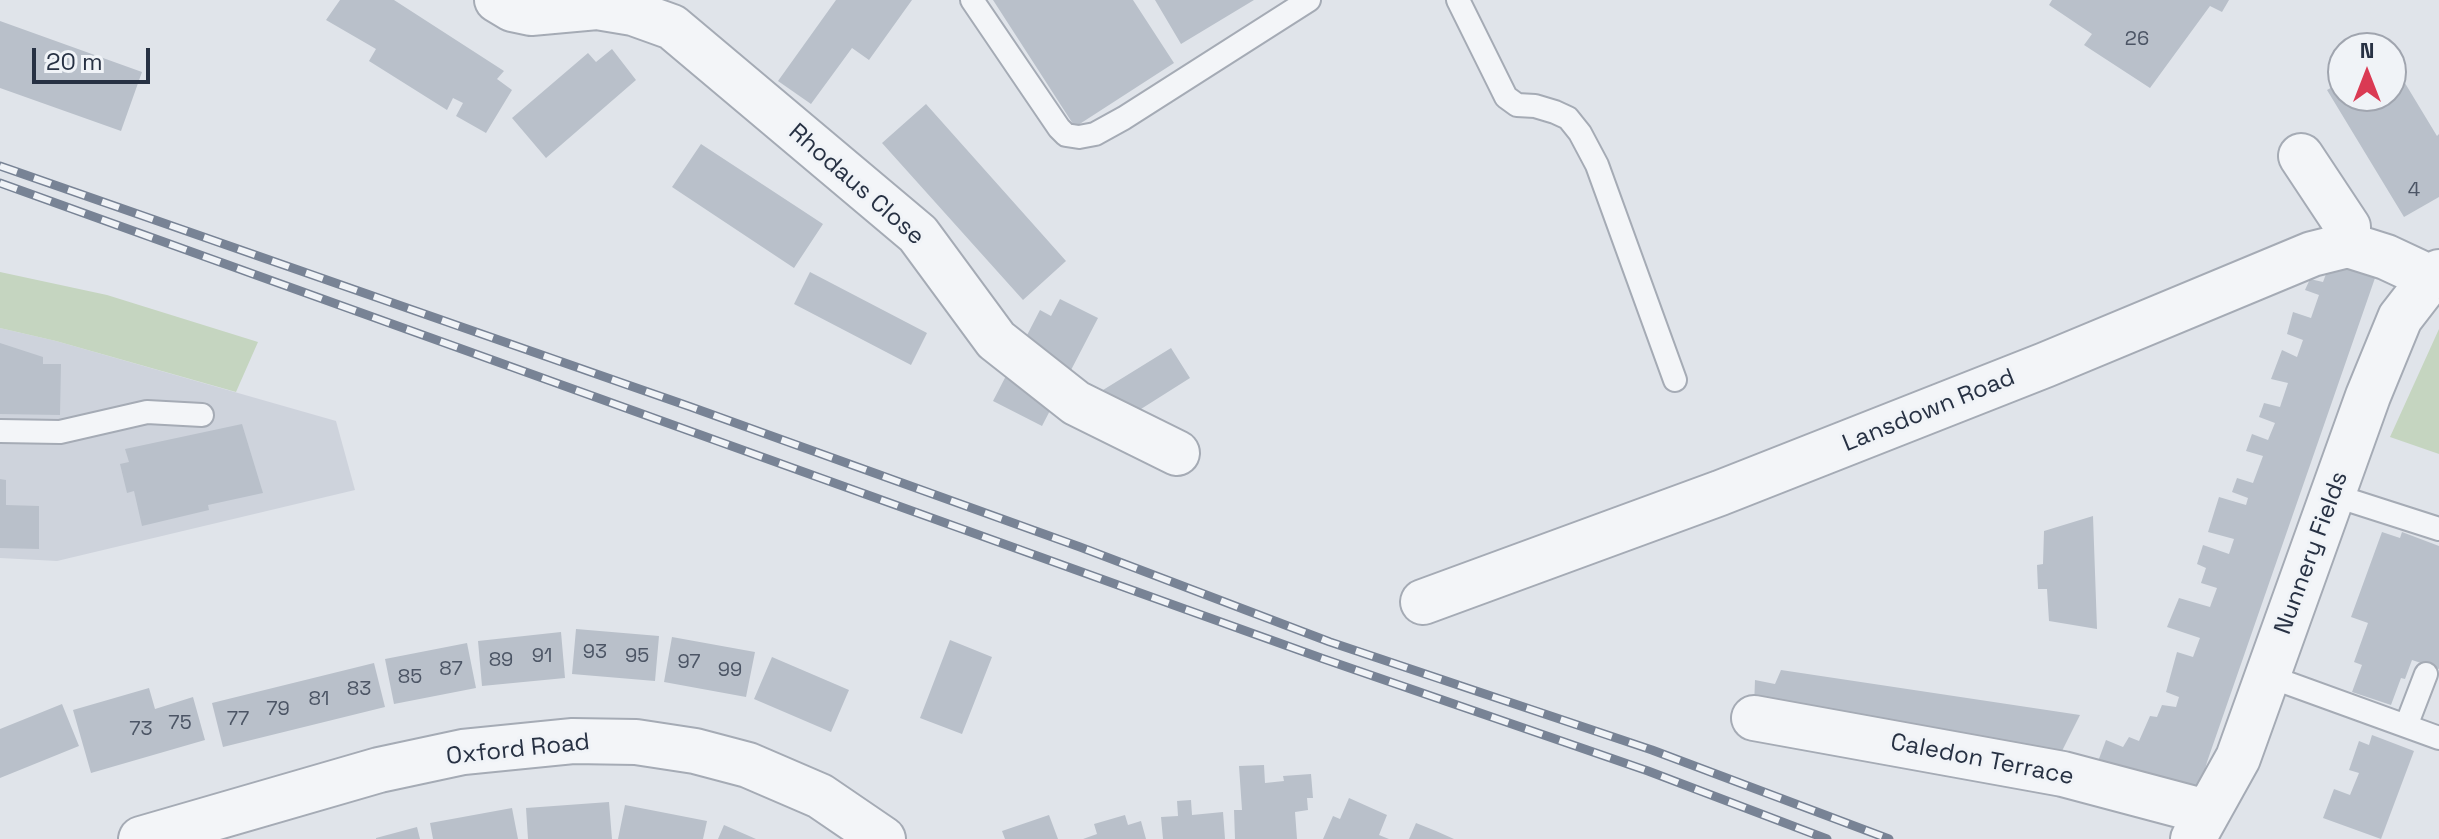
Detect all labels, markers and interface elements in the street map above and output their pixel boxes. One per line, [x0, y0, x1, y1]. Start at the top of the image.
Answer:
house number: 26 [2125, 28, 2149, 52]
scale bar [36, 32, 154, 82]
north arrow [2327, 32, 2407, 112]
text: N [2360, 36, 2374, 64]
text: 20 m [46, 46, 103, 77]
street label: Rhodaus Close [782, 118, 930, 252]
house number: 4 [2408, 179, 2420, 203]
street label: Lansdown Road [1839, 363, 2019, 459]
street label: Nunnery Fields [2269, 468, 2355, 638]
house number: 93 [583, 641, 607, 665]
house number: 91 [532, 645, 552, 669]
house number: 95 [625, 645, 649, 669]
house number: 89 [489, 649, 513, 673]
house number: 97 [677, 651, 701, 675]
house number: 87 [439, 658, 463, 682]
house number: 99 [718, 659, 742, 683]
house number: 85 [398, 666, 422, 690]
house number: 83 [347, 678, 371, 702]
house number: 81 [309, 688, 329, 712]
house number: 79 [266, 698, 290, 722]
house number: 77 [227, 708, 249, 732]
house number: 75 [168, 712, 192, 736]
house number: 73 [129, 718, 153, 742]
street label: Oxford Road [445, 728, 591, 772]
street label: Caledon Terrace [1888, 728, 2076, 792]

